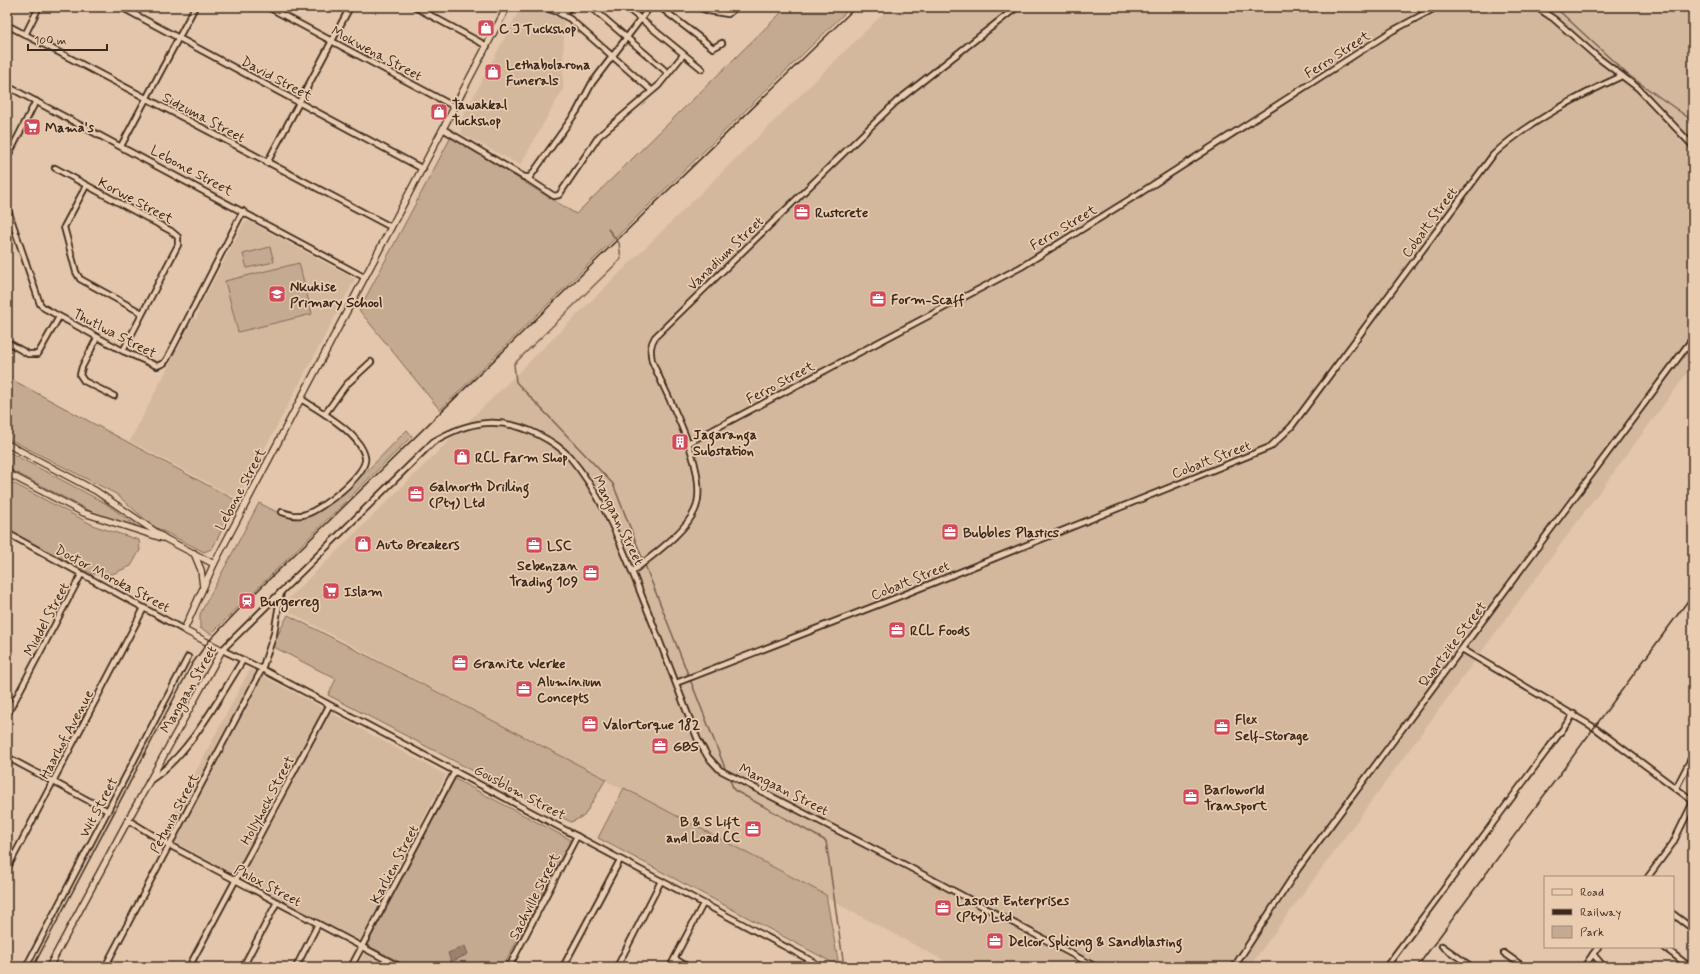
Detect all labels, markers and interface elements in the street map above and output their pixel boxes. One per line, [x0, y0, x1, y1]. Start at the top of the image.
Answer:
shop icon: C J Tuckshop [476, 18, 496, 38]
place label: C J Tuckshop [499, 20, 577, 38]
street label: Mokwena Street [328, 22, 425, 85]
scale bar [28, 26, 107, 52]
street label: Ferro Street [1301, 26, 1375, 83]
text: 100 m [34, 33, 66, 49]
street label: David Street [238, 53, 316, 106]
place label: Lethabolarona Funerals [506, 56, 590, 90]
shop icon: Lethabolarona Funerals [483, 62, 503, 82]
street label: Sidzuma Street [159, 89, 248, 147]
place label: Tawakkal Tuckshop [452, 96, 508, 130]
shop icon: Tawakkal Tuckshop [429, 102, 449, 122]
supermarket icon: Mama's [22, 117, 42, 137]
place label: Mama's [45, 119, 95, 137]
street label: Lebone Street [147, 142, 237, 201]
street label: Korwe Street [95, 173, 177, 229]
street label: Cobalt Street [1398, 184, 1462, 262]
street label: Ferro Street [1027, 200, 1101, 255]
office icon: Rustcrete [792, 202, 812, 222]
place label: Rustcrete [815, 204, 868, 222]
street label: Vanadium Street [684, 213, 768, 295]
place label: Nkukise Primary School [290, 278, 383, 312]
school or university icon: Nkukise Primary School [267, 284, 287, 304]
office icon: Form-Scaff [868, 289, 888, 309]
place label: Form-Scaff [891, 291, 964, 309]
street label: Thutlwa Street [70, 305, 160, 363]
street label: Ferro Street [743, 357, 818, 408]
place label: Jagaranga Substation [693, 426, 757, 460]
building icon: Jagaranga Substation [670, 432, 690, 452]
street label: Cobalt Street [1169, 437, 1253, 483]
street label: Lebone Street [212, 444, 271, 534]
shop icon: RCL Farm Shop [452, 447, 472, 467]
place label: RCL Farm Shop [475, 449, 568, 467]
street label: Mangaan Street [588, 472, 648, 569]
place label: Galnorth Drilling (Pty) Ltd [429, 478, 530, 512]
office icon: Galnorth Drilling (Pty) Ltd [406, 484, 426, 504]
office icon: Bubbles Plastics [940, 522, 960, 542]
place label: Bubbles Plastics [963, 524, 1060, 542]
shop icon: Auto Breakers [353, 534, 373, 554]
office icon: LSC [524, 535, 544, 555]
place label: Auto Breakers [376, 536, 460, 554]
place label: LSC [547, 537, 572, 555]
street label: Doctor Moroka Street [52, 541, 173, 617]
place label: Sebenzan Trading 109 [509, 557, 579, 594]
street label: Cobalt Street [868, 557, 952, 605]
office icon: Sebenzan Trading 109 [581, 563, 601, 583]
street label: Middel Street [20, 579, 74, 659]
supermarket icon: Islam [321, 581, 341, 601]
place label: Islam [344, 583, 383, 601]
station icon: Burgerreg [237, 591, 257, 611]
place label: Burgerreg [260, 593, 319, 613]
street label: Quartzite Street [1415, 598, 1491, 691]
office icon: RCL Foods [887, 620, 907, 640]
place label: RCL Foods [910, 622, 970, 640]
street label: Mangaan Street [157, 643, 222, 737]
office icon: Granite Werke [450, 653, 470, 673]
place label: Granite Werke [473, 655, 566, 673]
place label: Aluminium Concepts [537, 673, 601, 707]
office icon: Aluminium Concepts [514, 679, 534, 699]
street label: Haarhof Avenue [36, 686, 98, 782]
place label: Flex Self-Storage [1235, 711, 1309, 746]
office icon: Valortorque 182 [580, 714, 600, 734]
place label: Valortorque 182 [603, 716, 701, 734]
office icon: Flex Self-Storage [1212, 717, 1232, 737]
office icon: GBS [650, 736, 670, 756]
place label: GBS [673, 738, 699, 756]
street label: Hollyhock Street [237, 752, 299, 848]
street label: Mangaan Street [735, 760, 831, 821]
street label: Gousblom Street [471, 761, 569, 825]
street label: Petunia Street [146, 770, 204, 857]
street label: Wit Street [76, 774, 122, 841]
place label: Barloworld Transport [1204, 781, 1268, 815]
office icon: Barloworld Transport [1181, 787, 1201, 807]
place label: B & S Lift and Load CC [666, 813, 741, 847]
office icon: B & S Lift and Load CC [743, 819, 763, 839]
street label: Karlien Street [367, 822, 423, 907]
street label: Sachville Street [505, 849, 565, 943]
street label: Phlox Street [231, 861, 304, 911]
legend [1544, 876, 1674, 948]
text: Road [1580, 885, 1604, 901]
place label: Lasrust Enterprises (Pty) Ltd [956, 892, 1070, 926]
office icon: Lasrust Enterprises (Pty) Ltd [933, 898, 953, 918]
text: Railway [1580, 905, 1622, 921]
text: Park [1580, 925, 1604, 941]
office icon: Delcor Splicing & Sandblasting [985, 931, 1005, 951]
place label: Delcor Splicing & Sandblasting [1008, 933, 1183, 954]

